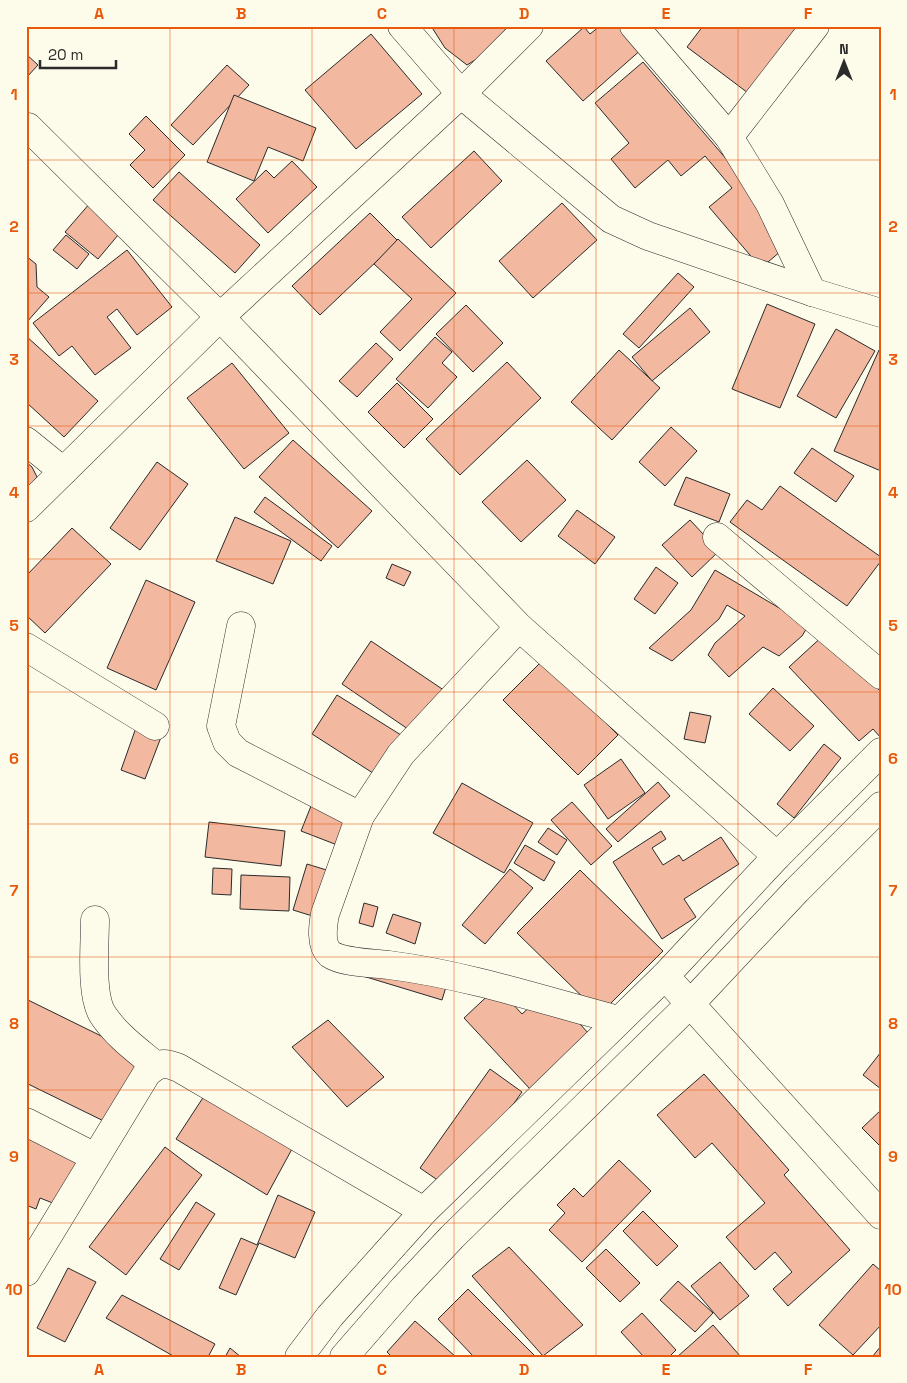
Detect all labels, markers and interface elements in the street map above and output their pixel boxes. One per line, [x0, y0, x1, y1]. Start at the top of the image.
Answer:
text: A [94, 3, 104, 24]
text: B [236, 3, 246, 24]
text: C [377, 3, 387, 24]
text: D [519, 3, 529, 24]
text: E [662, 3, 671, 24]
text: F [804, 3, 813, 24]
scale bar [40, 38, 116, 70]
north arrow [820, 38, 870, 88]
text: N [839, 40, 849, 58]
text: 20 m [48, 45, 83, 64]
text: 1 [10, 84, 18, 105]
text: 1 [889, 84, 897, 105]
text: 2 [9, 216, 19, 237]
text: 2 [888, 216, 898, 237]
text: 3 [9, 349, 19, 370]
text: 3 [888, 349, 898, 370]
text: 4 [9, 482, 19, 503]
text: 4 [888, 482, 898, 503]
text: 5 [9, 615, 19, 636]
text: 5 [888, 615, 898, 636]
text: 6 [9, 748, 19, 769]
text: 6 [888, 748, 898, 769]
text: 7 [10, 880, 19, 901]
text: 7 [889, 880, 898, 901]
text: 8 [9, 1013, 19, 1034]
text: 8 [888, 1013, 898, 1034]
text: 9 [9, 1146, 19, 1167]
text: 9 [888, 1146, 898, 1167]
text: 10 [5, 1279, 23, 1300]
text: 10 [884, 1279, 902, 1300]
text: A [94, 1359, 104, 1380]
text: B [236, 1359, 246, 1380]
text: C [377, 1359, 387, 1380]
text: D [519, 1359, 529, 1380]
text: E [662, 1359, 671, 1380]
text: F [804, 1359, 813, 1380]

